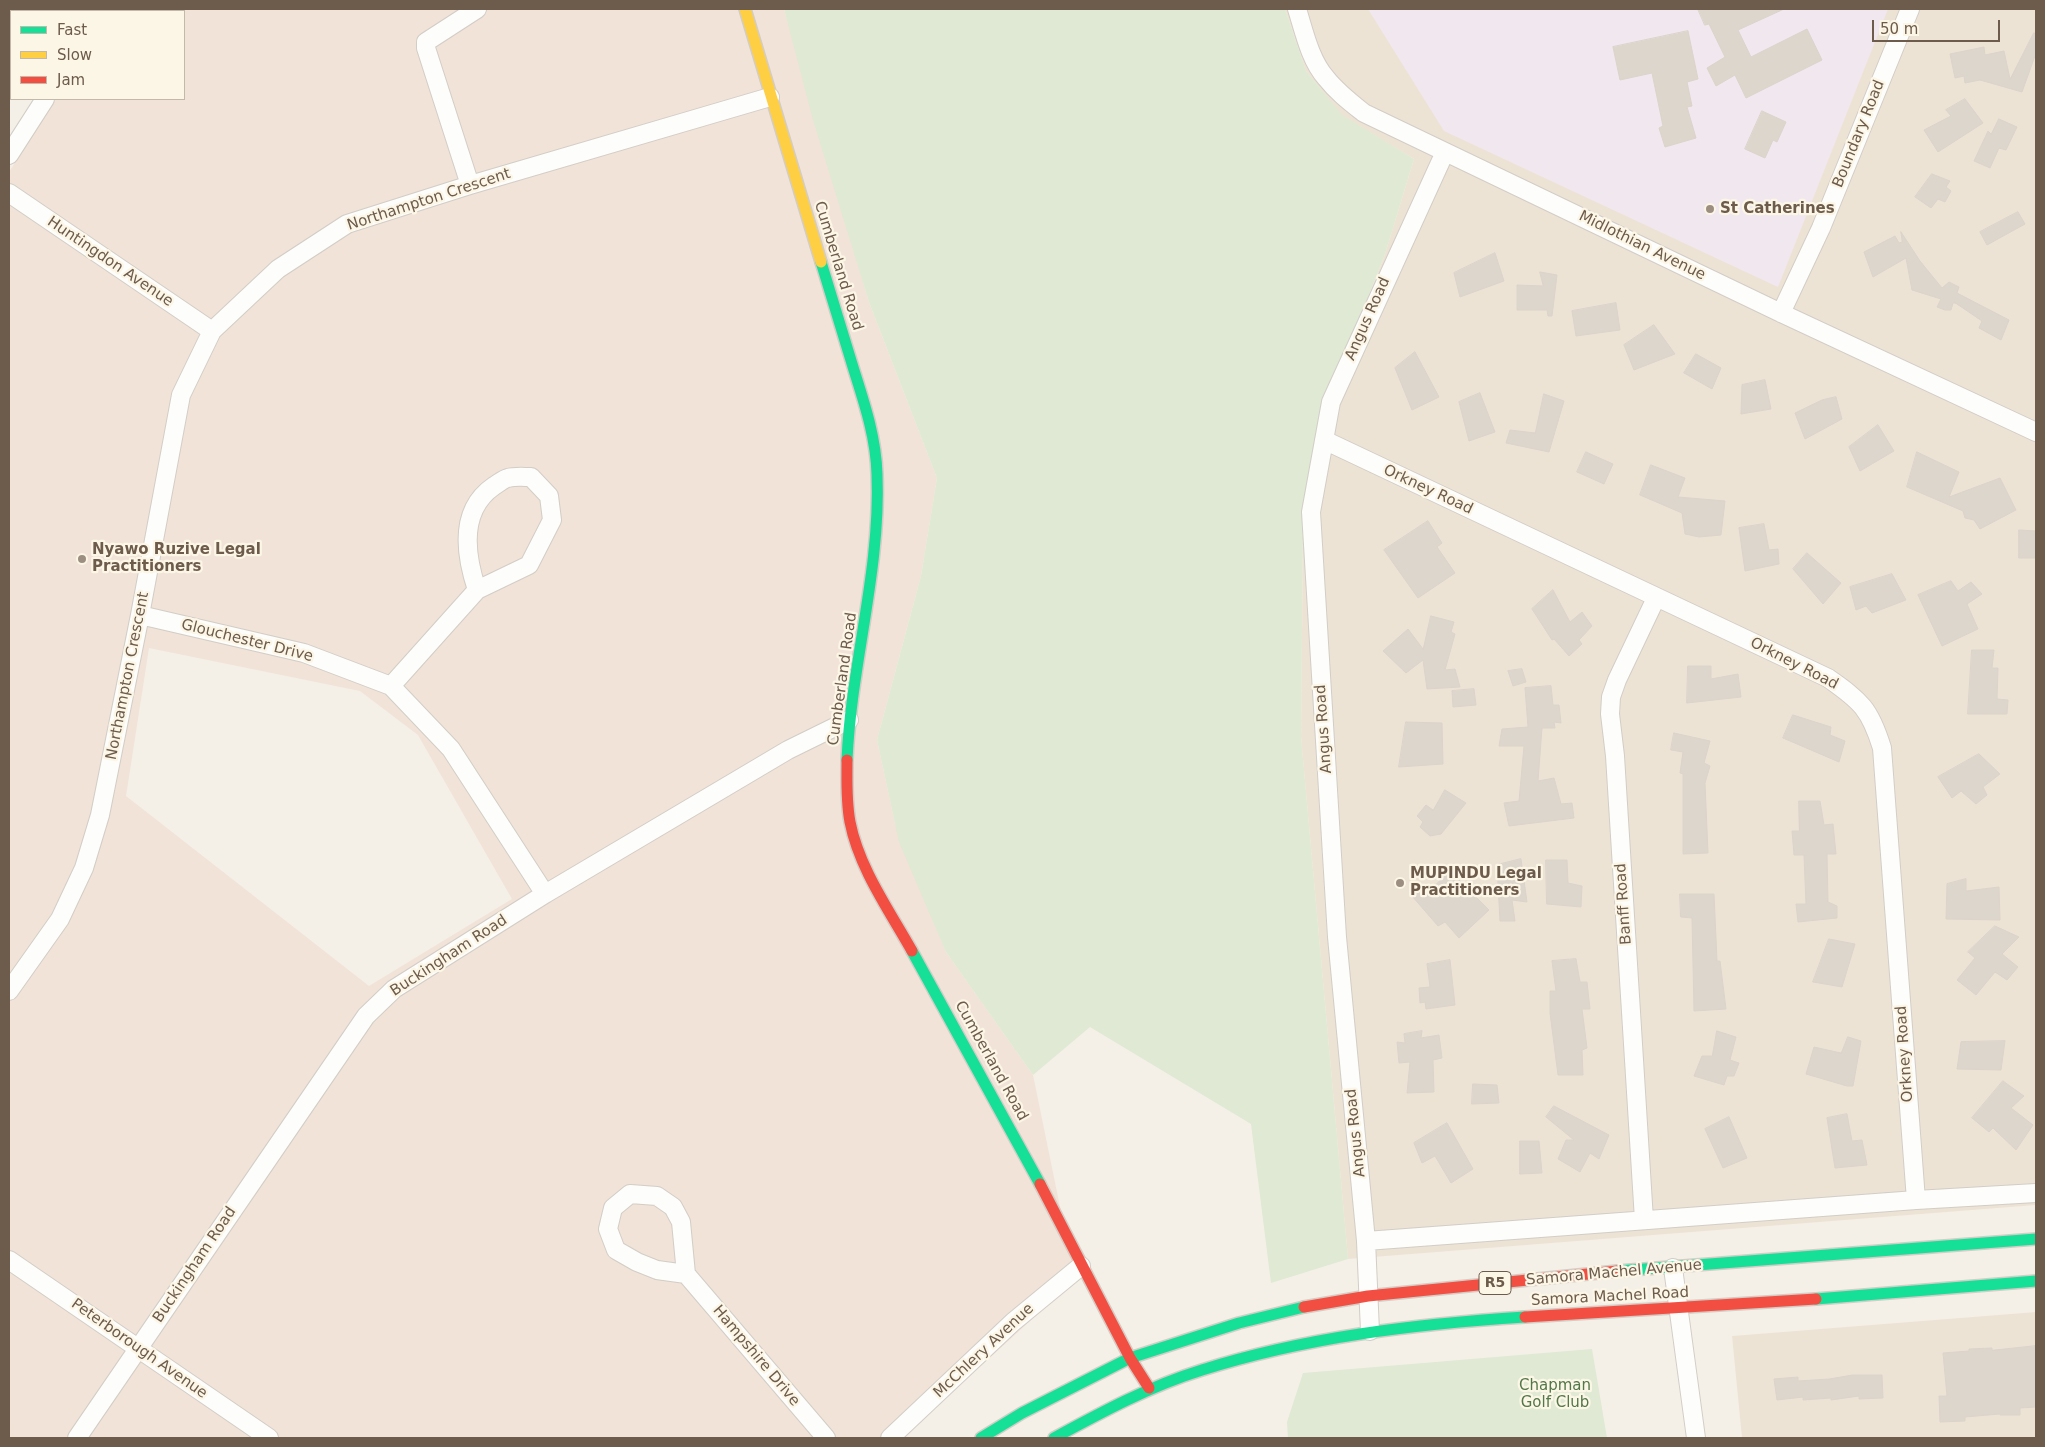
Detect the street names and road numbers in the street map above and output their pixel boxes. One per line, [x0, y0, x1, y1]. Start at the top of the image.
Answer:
street label: Boundary Road [1829, 77, 1889, 191]
street label: Northampton Crescent [345, 165, 513, 235]
street label: Cumberland Road [810, 199, 866, 333]
street label: Midlothian Avenue [1576, 208, 1708, 284]
street label: Huntingdon Avenue [44, 213, 176, 311]
street label: Angus Road [1342, 275, 1394, 363]
street label: Orkney Road [1380, 461, 1476, 519]
street label: Northampton Crescent [103, 590, 153, 762]
street label: Cumberland Road [825, 611, 861, 747]
street label: Glouchester Drive [179, 616, 315, 666]
street label: Orkney Road [1747, 634, 1841, 694]
street label: Angus Road [1312, 684, 1336, 774]
street label: Banff Road [1612, 863, 1636, 945]
street label: Buckingham Road [387, 912, 511, 1000]
street label: Cumberland Road [951, 998, 1031, 1124]
street label: Orkney Road [1893, 1005, 1917, 1103]
street label: Angus Road [1342, 1088, 1370, 1178]
street label: Buckingham Road [150, 1204, 240, 1326]
street label: Samora Machel Avenue [1525, 1256, 1703, 1290]
road number: R5 [1479, 1272, 1511, 1295]
street label: Samora Machel Road [1530, 1284, 1690, 1310]
street label: Peterborough Avenue [68, 1295, 210, 1403]
street label: McChlery Avenue [930, 1300, 1038, 1402]
street label: Hampshire Drive [709, 1302, 803, 1410]

